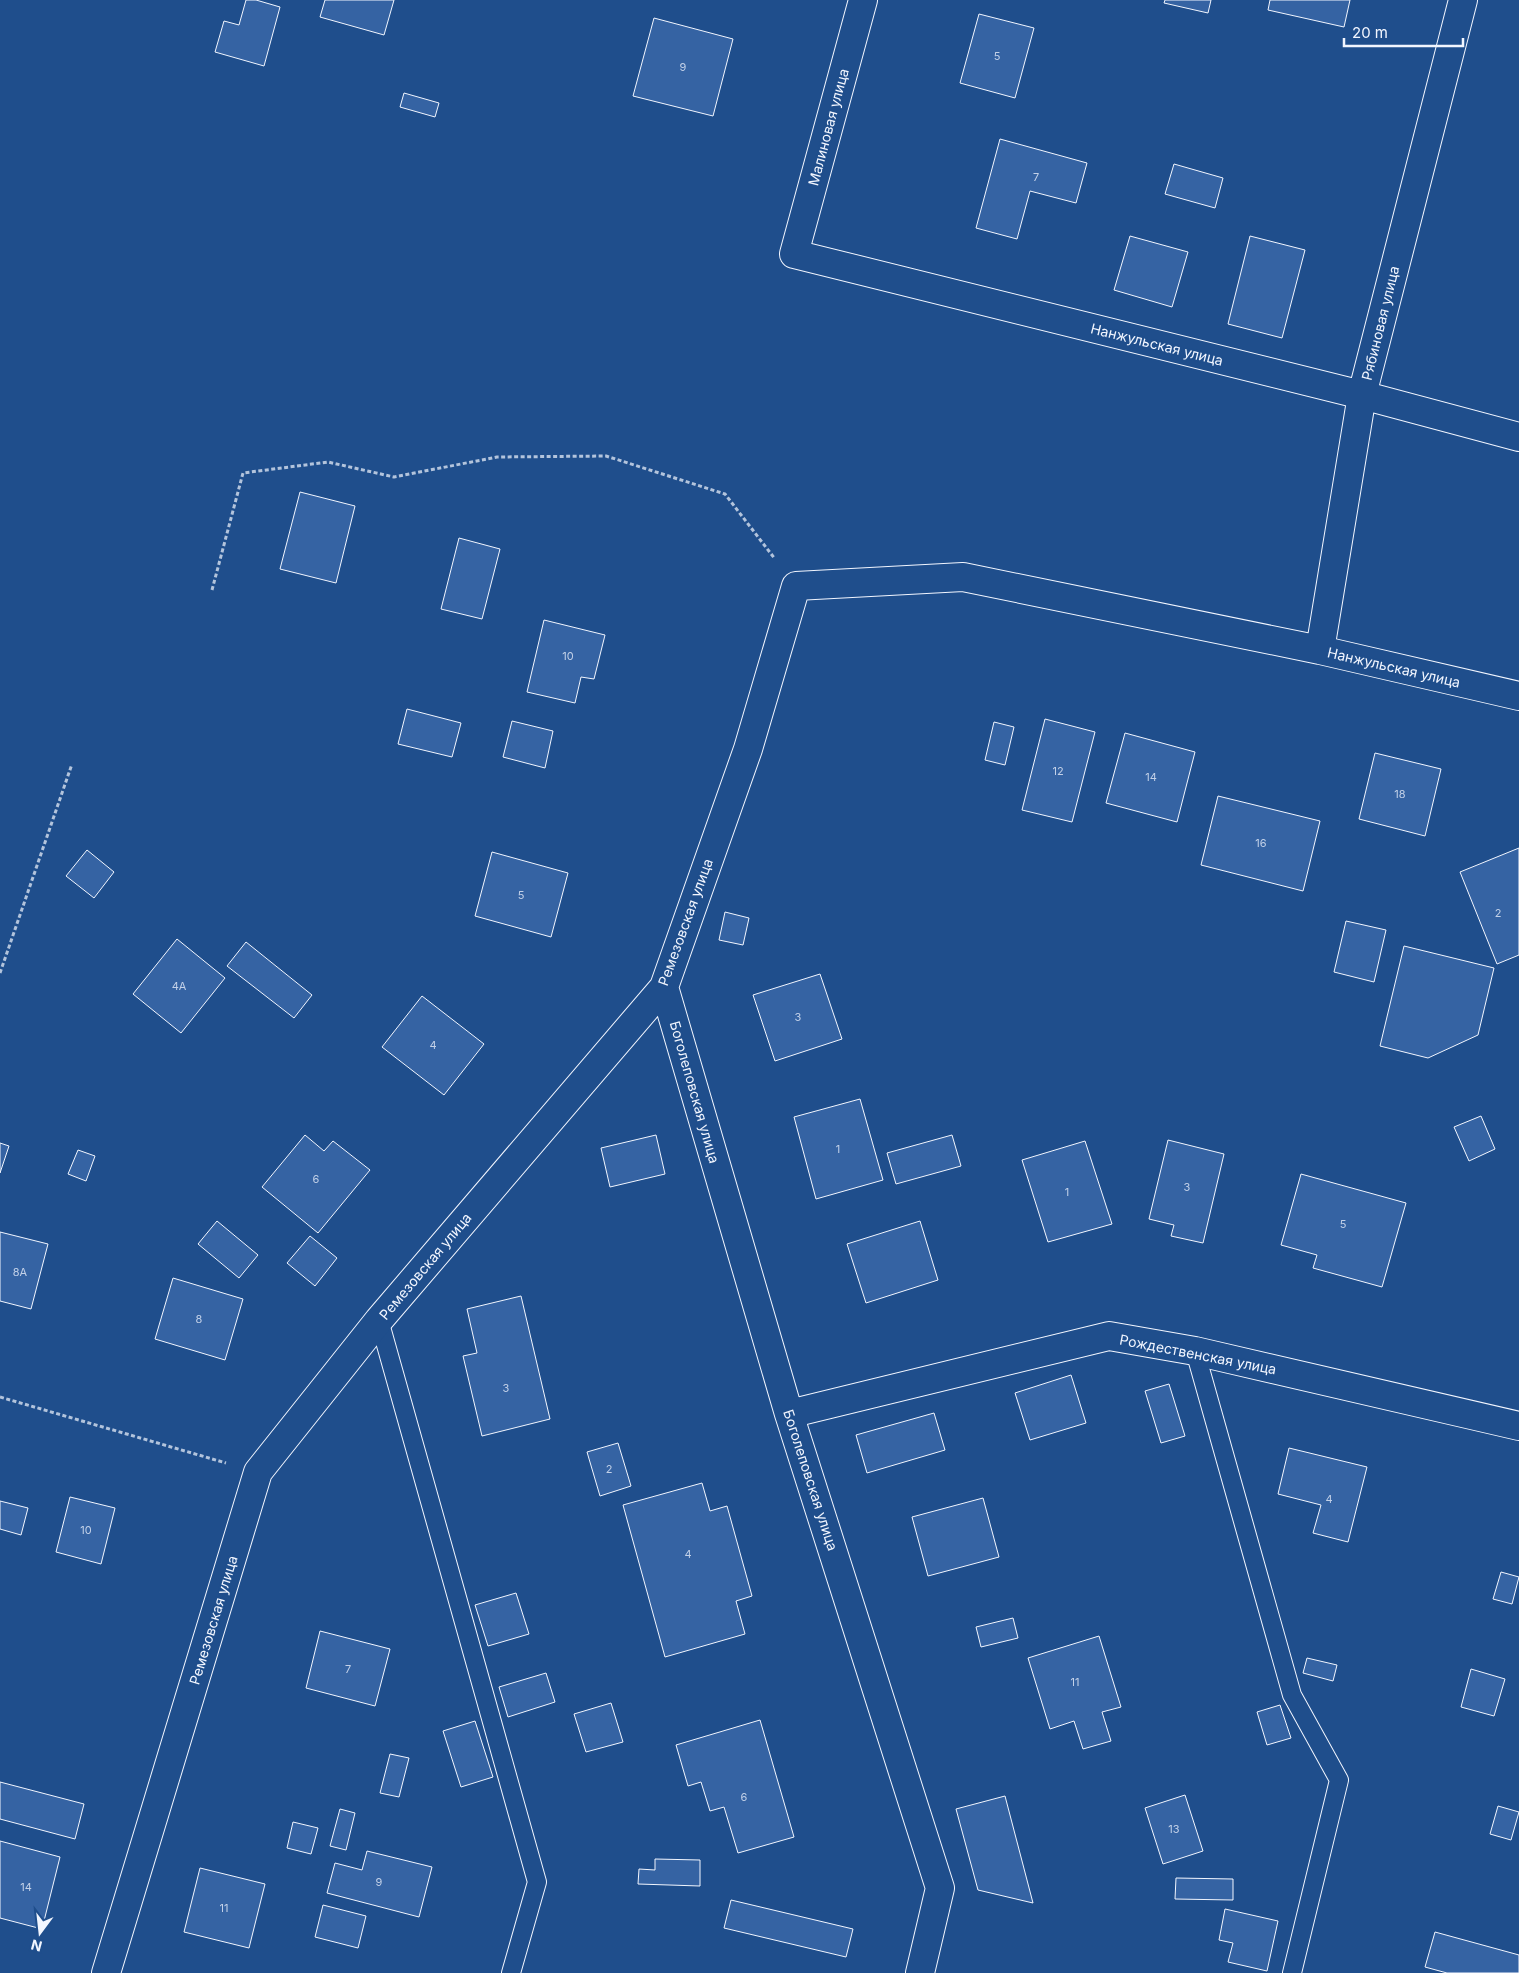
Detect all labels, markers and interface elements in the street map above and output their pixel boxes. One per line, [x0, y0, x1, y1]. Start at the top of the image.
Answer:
scale bar [1344, 15, 1463, 47]
text: 20 m [1352, 23, 1388, 42]
house number: 5 [994, 49, 1001, 63]
house number: 9 [680, 60, 687, 74]
street label: Малиновая улица [804, 66, 852, 188]
house number: 7 [1033, 170, 1039, 184]
street label: Рябиновая улица [1358, 264, 1402, 382]
street label: Нанжульская улица [1089, 319, 1225, 369]
street label: Нанжульская улица [1326, 643, 1462, 691]
house number: 10 [562, 649, 574, 663]
house number: 12 [1052, 764, 1064, 778]
house number: 14 [1145, 770, 1157, 784]
house number: 18 [1394, 787, 1406, 801]
house number: 16 [1255, 836, 1267, 850]
street label: Ремезовская улица [654, 856, 716, 988]
house number: 5 [518, 888, 525, 902]
house number: 2 [1495, 906, 1501, 920]
house number: 4А [172, 979, 187, 993]
house number: 3 [795, 1010, 802, 1024]
street label: Боголеповская улица [667, 1019, 723, 1165]
house number: 4 [429, 1038, 437, 1052]
house number: 1 [836, 1142, 840, 1156]
house number: 6 [313, 1172, 320, 1186]
house number: 3 [1184, 1180, 1191, 1194]
house number: 1 [1065, 1185, 1069, 1199]
street label: Ремезовская улица [375, 1209, 475, 1323]
house number: 5 [1340, 1217, 1347, 1231]
house number: 8А [13, 1265, 28, 1279]
house number: 8 [196, 1312, 203, 1326]
street label: Рождественская улица [1118, 1330, 1278, 1378]
house number: 3 [503, 1381, 510, 1395]
street label: Боголеповская улица [780, 1407, 842, 1553]
house number: 2 [606, 1462, 612, 1476]
house number: 4 [1325, 1492, 1333, 1506]
house number: 10 [80, 1523, 92, 1537]
house number: 4 [684, 1547, 692, 1561]
street label: Ремезовская улица [185, 1553, 241, 1687]
house number: 7 [345, 1662, 351, 1676]
house number: 11 [1071, 1675, 1079, 1689]
house number: 6 [741, 1790, 748, 1804]
house number: 13 [1168, 1822, 1180, 1836]
house number: 9 [376, 1875, 383, 1889]
house number: 14 [20, 1880, 32, 1894]
house number: 11 [220, 1901, 228, 1915]
north arrow [15, 1908, 65, 1958]
text: N [29, 1936, 44, 1956]

